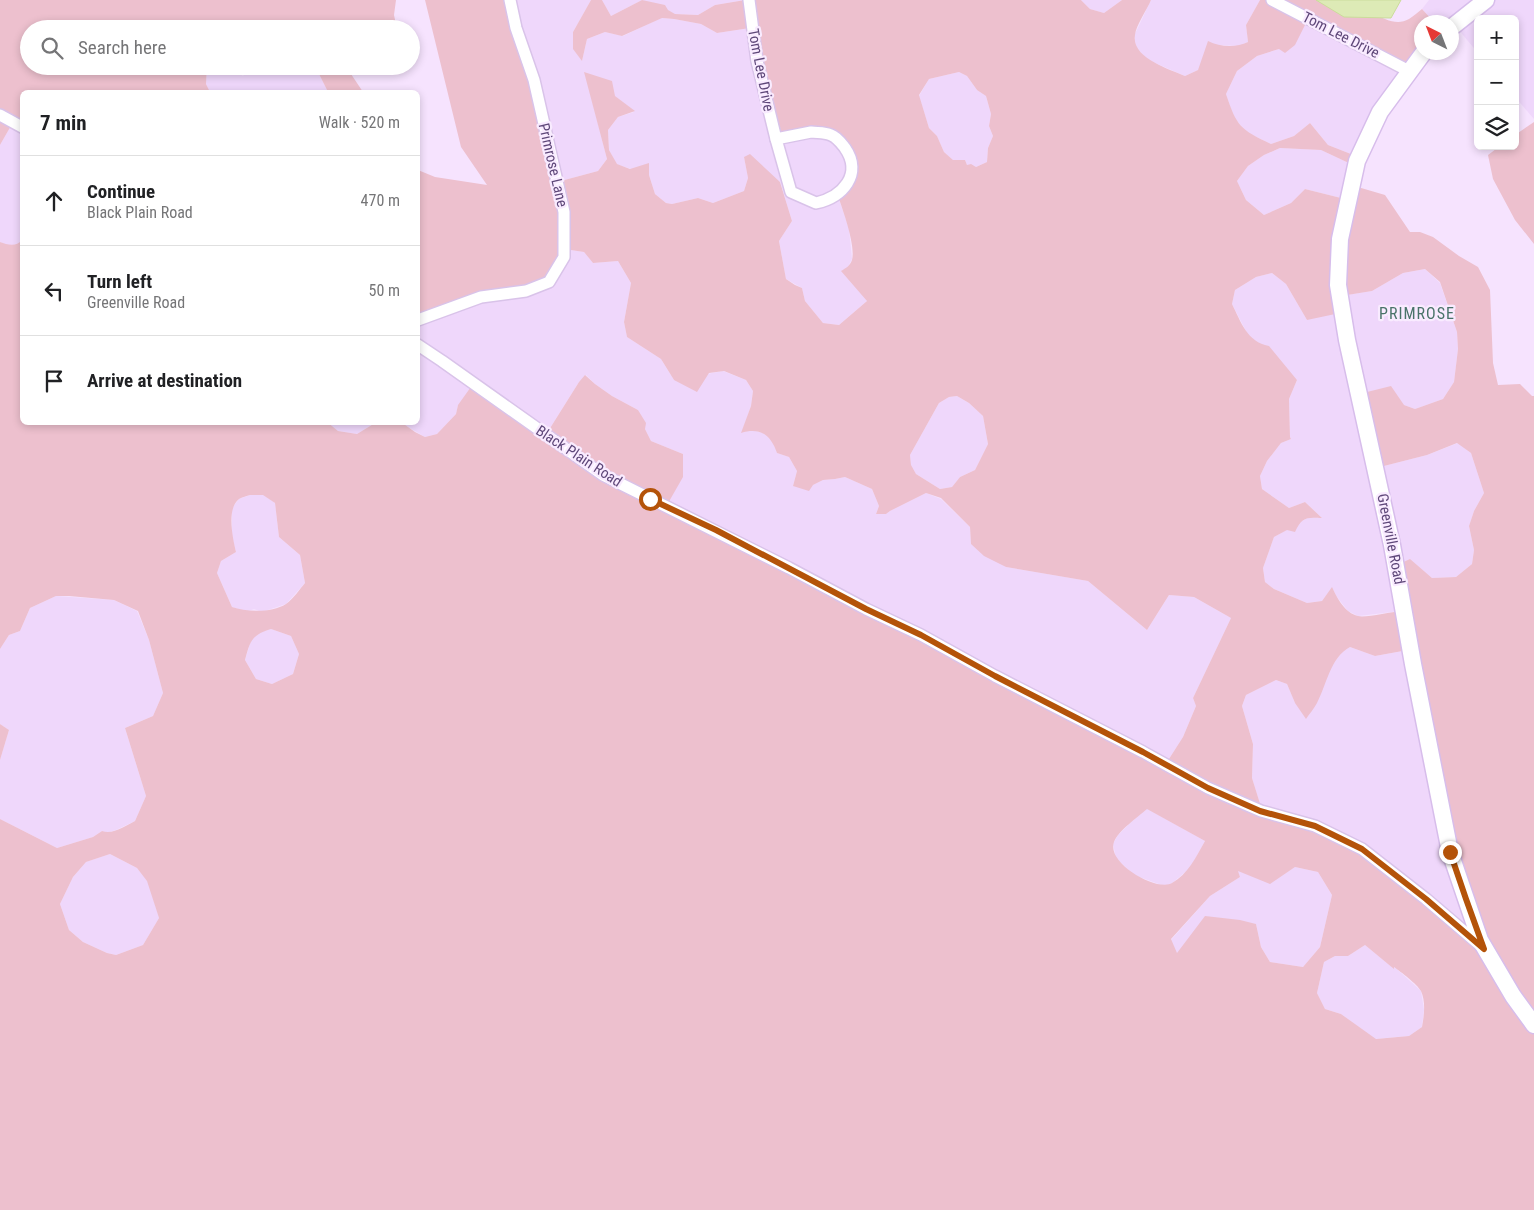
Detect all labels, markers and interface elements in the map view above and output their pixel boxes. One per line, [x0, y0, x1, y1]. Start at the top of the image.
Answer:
street label: Tom Lee Drive [1300, 8, 1382, 62]
north arrow [1414, 15, 1459, 60]
map controls [1474, 15, 1519, 150]
button: + [1474, 15, 1519, 60]
search box [20, 20, 420, 75]
street label: Tom Lee Drive [744, 27, 778, 113]
icon: search [38, 34, 66, 62]
text: Search here [78, 36, 166, 59]
button: − [1474, 60, 1519, 105]
button: layers [1474, 105, 1519, 150]
text: 7 min [40, 111, 87, 135]
text: Walk · 520 m [319, 113, 400, 132]
street label: Primrose Lane [535, 121, 571, 209]
text: Continue [87, 180, 155, 203]
icon: ahead [40, 187, 68, 215]
text: 470 m [361, 191, 400, 210]
text: Black Plain Road [87, 203, 193, 222]
text: Turn left [87, 270, 152, 293]
icon: left [40, 277, 68, 305]
text: 50 m [368, 281, 400, 300]
text: Greenville Road [87, 293, 185, 312]
district label: PRIMROSE [1379, 304, 1455, 323]
icon: arrive [40, 367, 68, 395]
text: Arrive at destination [87, 369, 242, 392]
street label: Black Plain Road [533, 421, 625, 491]
route start [639, 488, 662, 511]
street label: Greenville Road [1373, 492, 1409, 586]
route end [1439, 841, 1462, 864]

